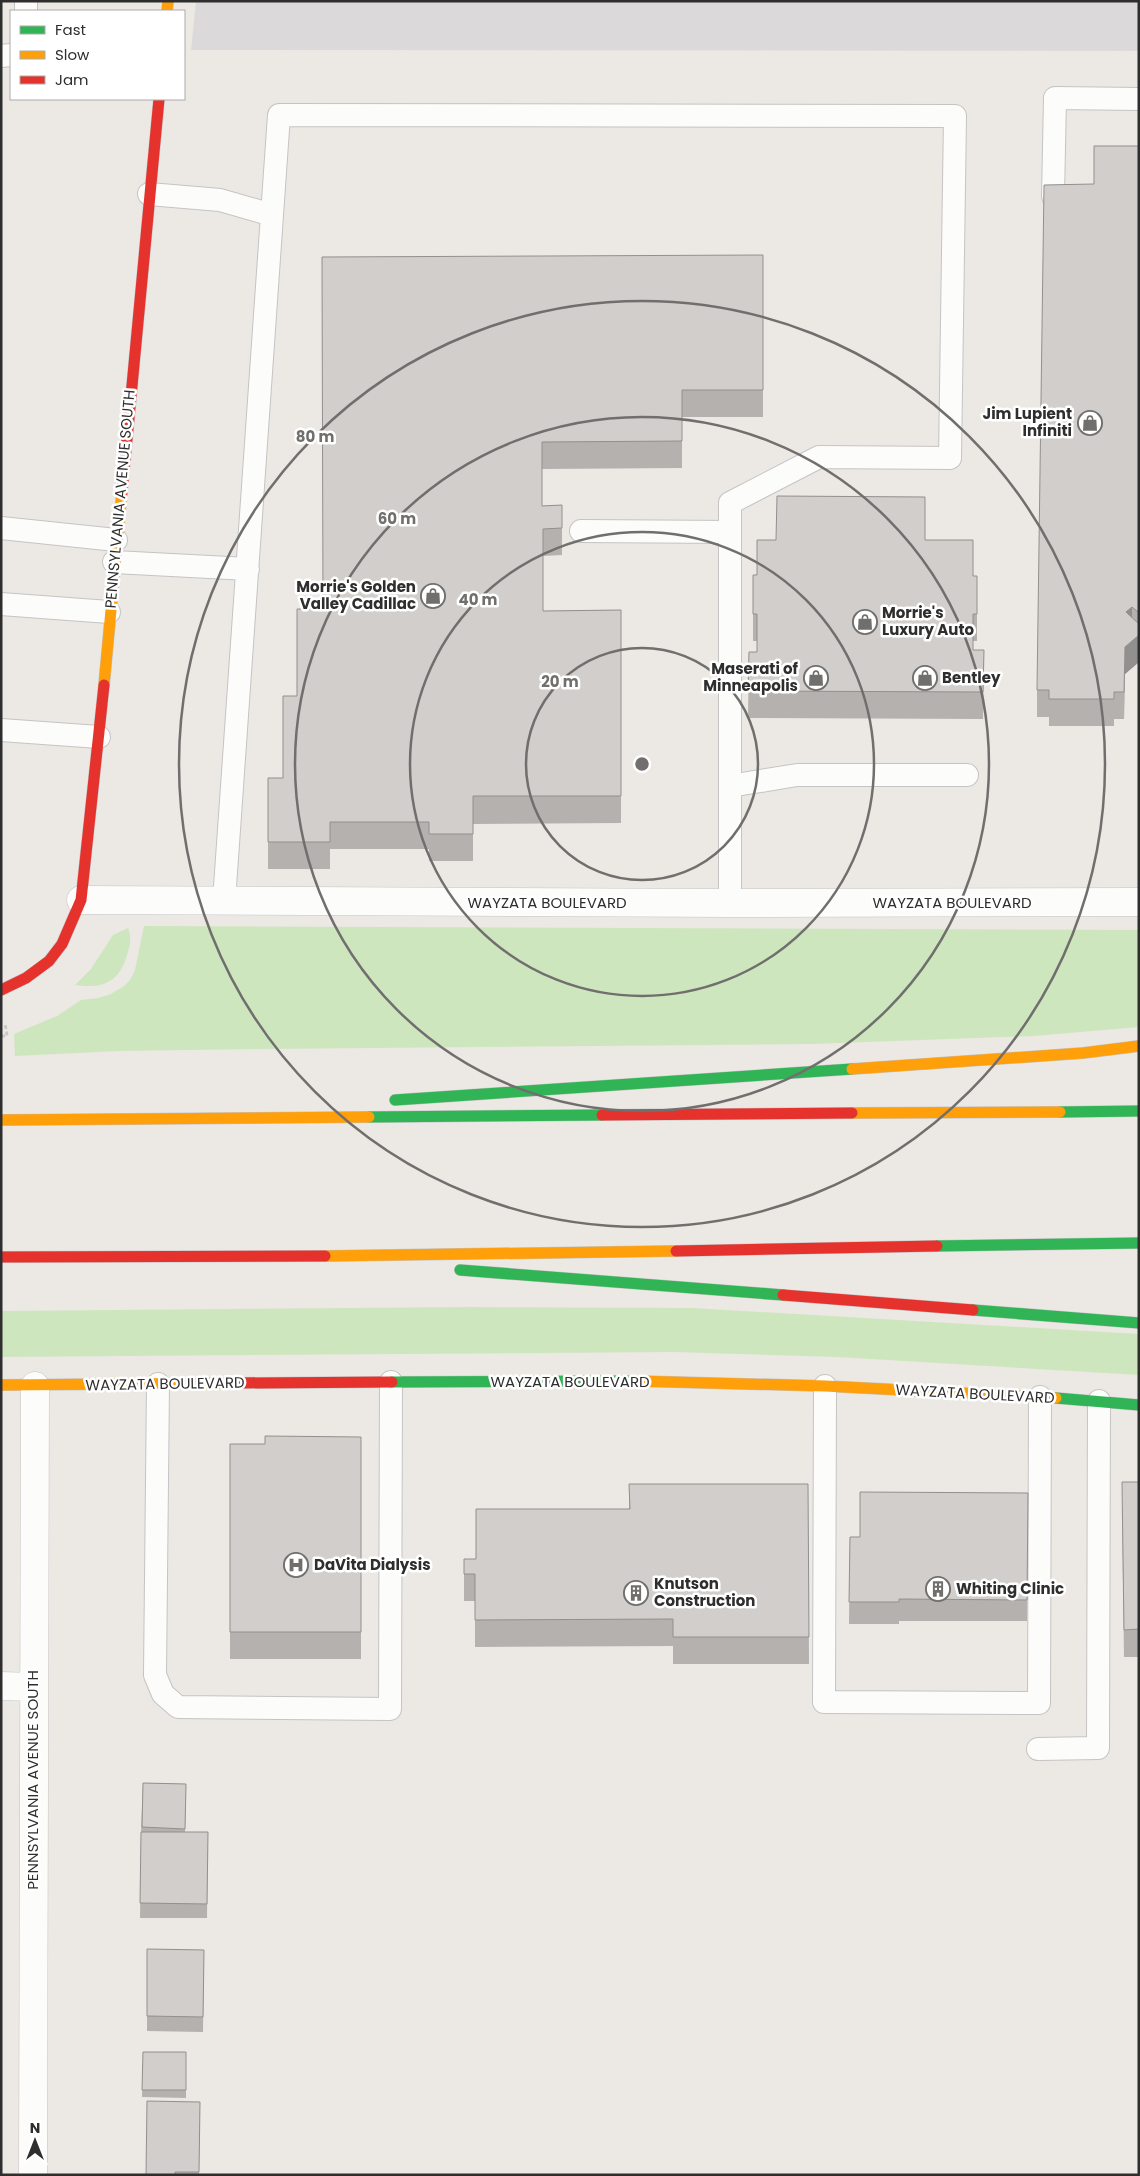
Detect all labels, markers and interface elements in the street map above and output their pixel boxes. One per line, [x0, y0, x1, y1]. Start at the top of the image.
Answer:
legend [10, 10, 185, 100]
text: Fast [55, 19, 86, 40]
text: Slow [55, 44, 90, 65]
text: Jam [55, 69, 89, 90]
street label: PENNSYLVANIA AVENUE SOUTH [99, 389, 140, 609]
place label: Jim Lupient Infiniti [983, 403, 1072, 441]
shop icon: Jim Lupient Infiniti [1077, 410, 1103, 436]
text: 80 m [296, 426, 334, 447]
text: 60 m [378, 508, 416, 529]
place label: Morrie's Golden Valley Cadillac [296, 576, 416, 614]
shop icon: Morrie's Golden Valley Cadillac [420, 583, 446, 609]
text: 40 m [458, 589, 498, 610]
place label: Morrie's Luxury Auto [882, 602, 975, 640]
shop icon: Morrie's Luxury Auto [852, 609, 878, 635]
place label: Maserati of Minneapolis [703, 658, 799, 696]
shop icon: Maserati of Minneapolis [803, 665, 829, 691]
shop icon: Bentley [912, 665, 938, 691]
place label: Bentley [942, 667, 1001, 688]
text: 20 m [541, 671, 579, 692]
centre of rings [633, 755, 651, 773]
street label: WAYZATA BOULEVARD [467, 892, 627, 913]
street label: WAYZATA BOULEVARD [872, 892, 1032, 913]
street label: WAYZATA BOULEVARD [490, 1371, 650, 1392]
street label: WAYZATA BOULEVARD [85, 1372, 245, 1395]
street label: WAYZATA BOULEVARD [895, 1379, 1055, 1408]
hospital icon: DaVita Dialysis [283, 1552, 309, 1578]
place label: DaVita Dialysis [314, 1554, 431, 1575]
place label: Knutson Construction [654, 1573, 755, 1611]
building icon: Whiting Clinic [925, 1576, 951, 1602]
place label: Whiting Clinic [956, 1578, 1064, 1599]
building icon: Knutson Construction [623, 1580, 649, 1606]
street label: PENNSYLVANIA AVENUE SOUTH [22, 1670, 43, 1890]
north arrow [10, 2116, 60, 2166]
text: N [30, 2118, 40, 2138]

